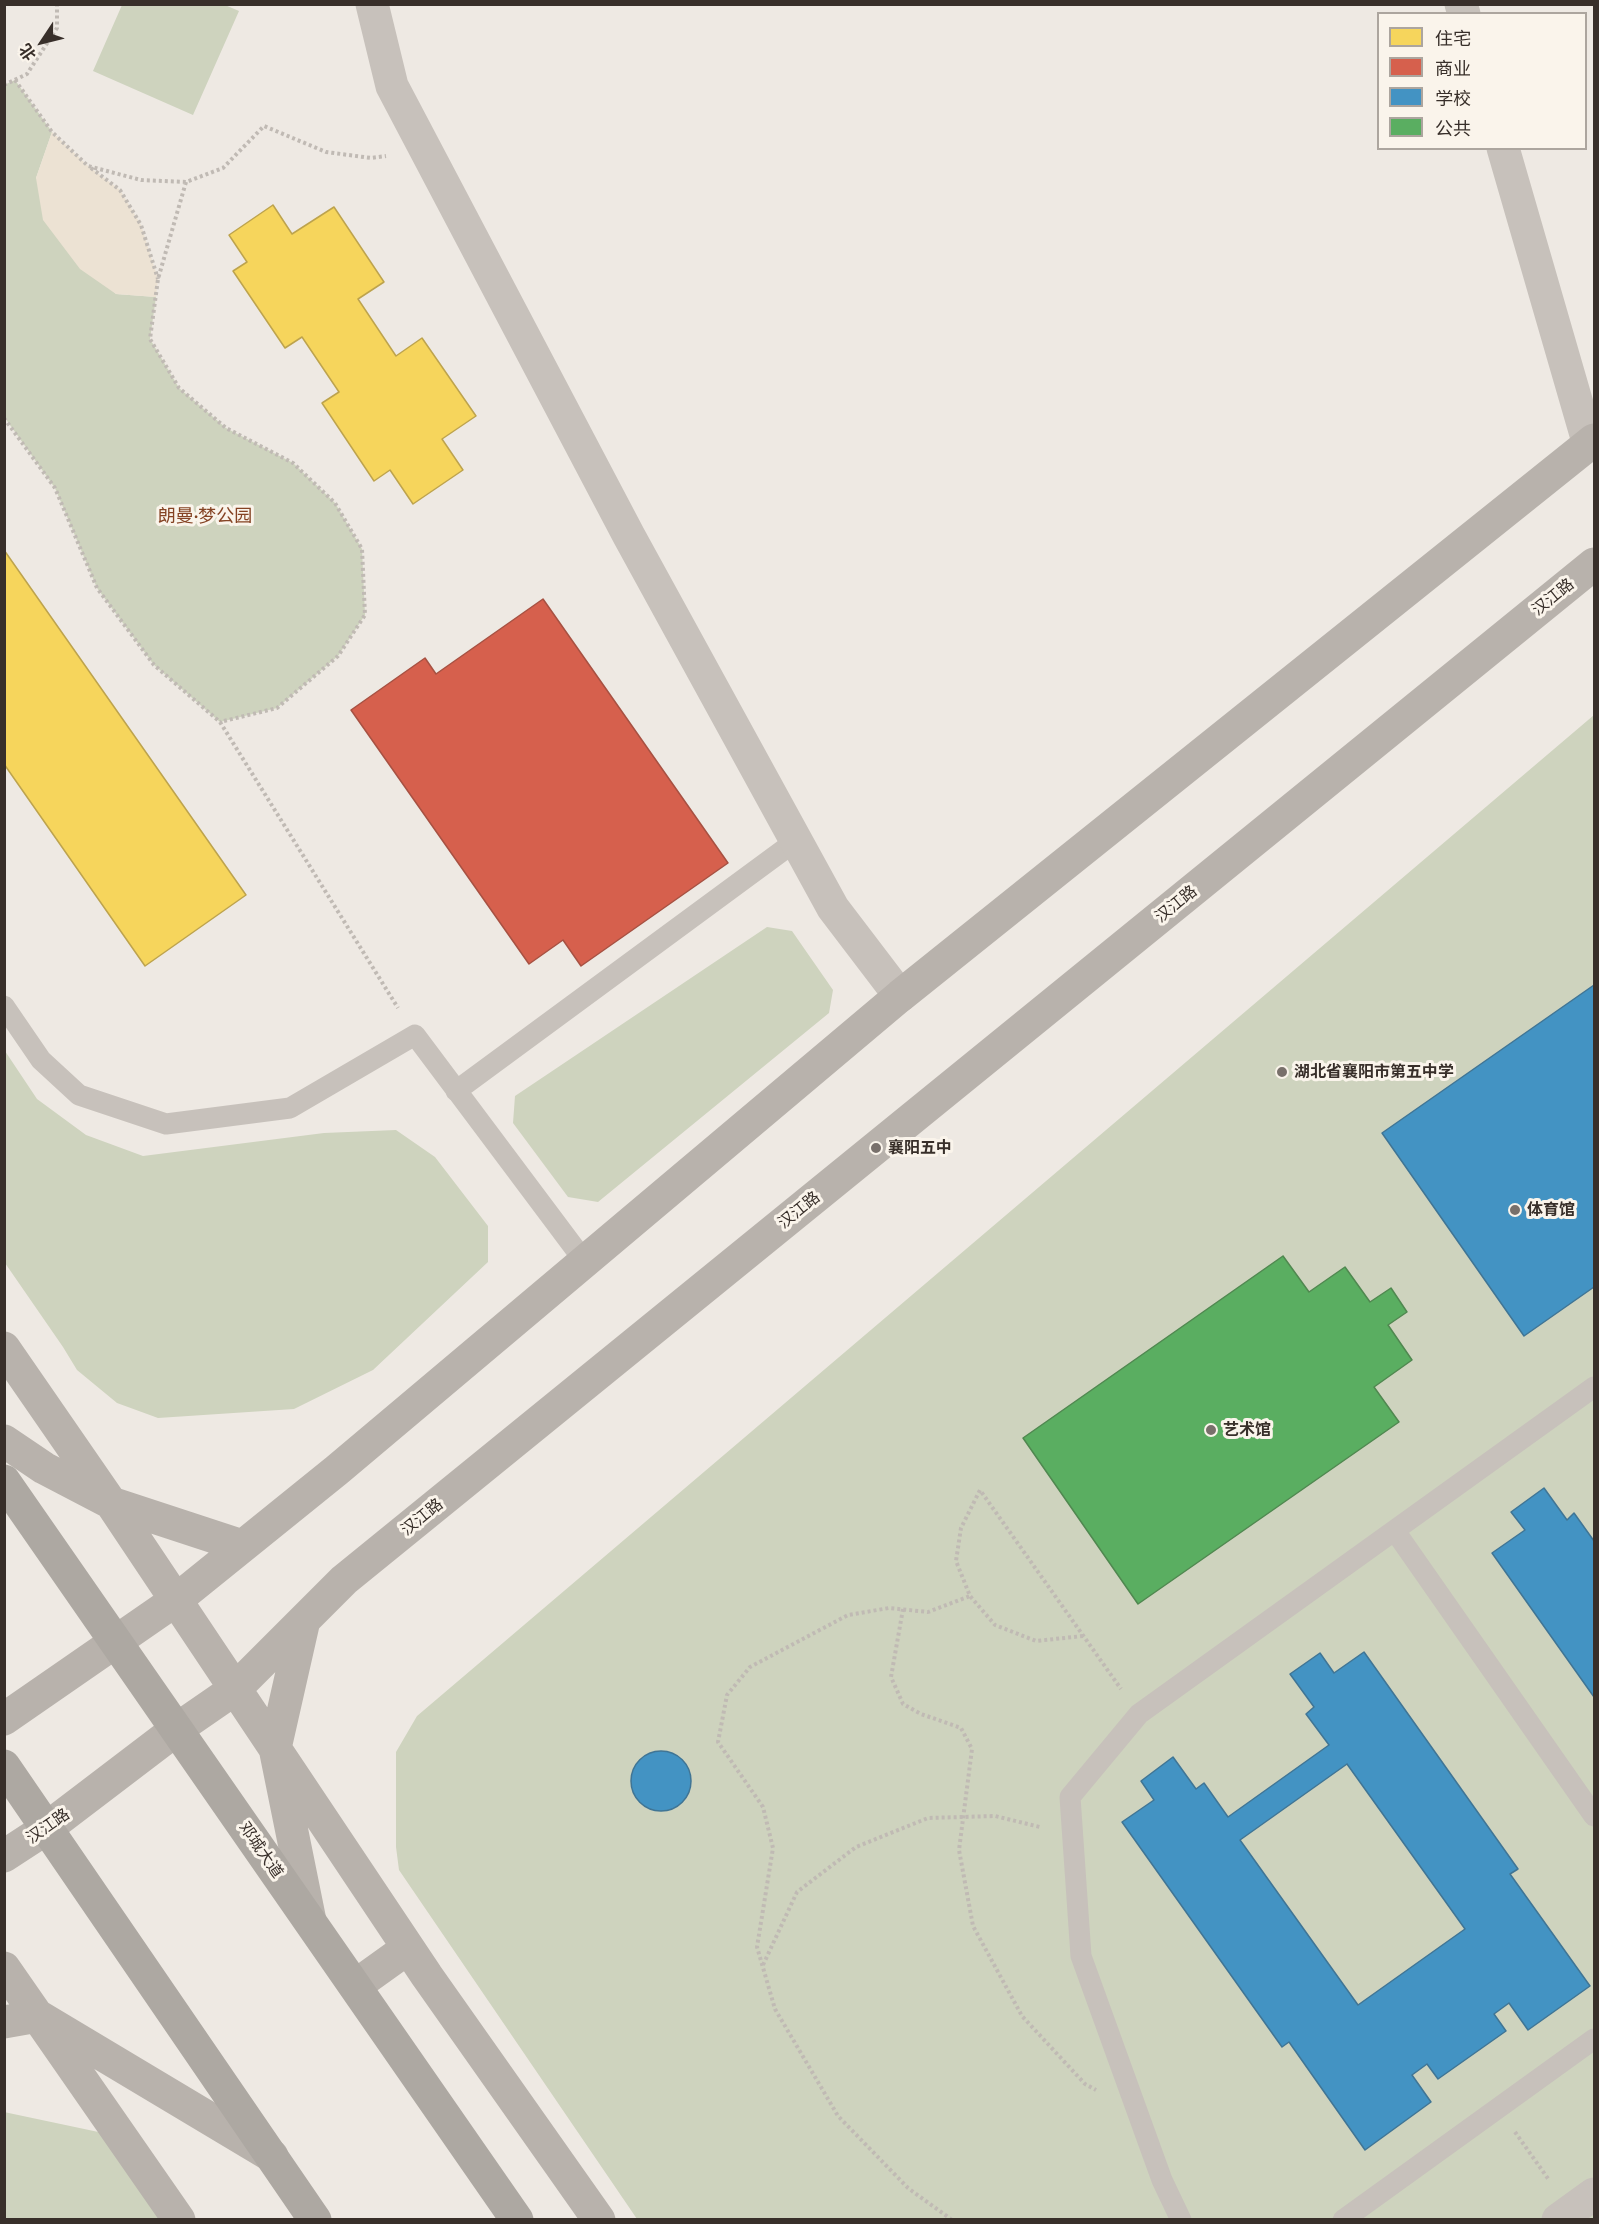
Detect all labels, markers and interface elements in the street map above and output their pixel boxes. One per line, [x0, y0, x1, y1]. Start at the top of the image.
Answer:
north arrow [12, 12, 72, 72]
legend [1377, 12, 1587, 150]
text: 住宅 [1435, 27, 1471, 49]
text: 北 [14, 41, 39, 65]
text: 商业 [1435, 57, 1471, 79]
text: 学校 [1435, 87, 1471, 109]
text: 公共 [1435, 117, 1471, 139]
district label: 朗曼·梦公园 [158, 505, 252, 527]
street label: 汉江路 [1528, 574, 1578, 620]
street label: 汉江路 [1151, 881, 1201, 927]
place label: 湖北省襄阳市第五中学 [1294, 1062, 1454, 1082]
marker: 湖北省襄阳市第五中学 [1275, 1065, 1289, 1079]
place label: 襄阳五中 [888, 1138, 952, 1158]
marker: 襄阳五中 [869, 1141, 883, 1155]
street label: 汉江路 [774, 1187, 824, 1233]
place label: 体育馆 [1527, 1200, 1575, 1220]
marker: 体育馆 [1508, 1203, 1522, 1217]
place label: 艺术馆 [1223, 1420, 1271, 1440]
marker: 艺术馆 [1204, 1423, 1218, 1437]
street label: 汉江路 [397, 1494, 447, 1540]
street label: 汉江路 [23, 1804, 73, 1848]
street label: 邓城大道 [235, 1818, 287, 1882]

